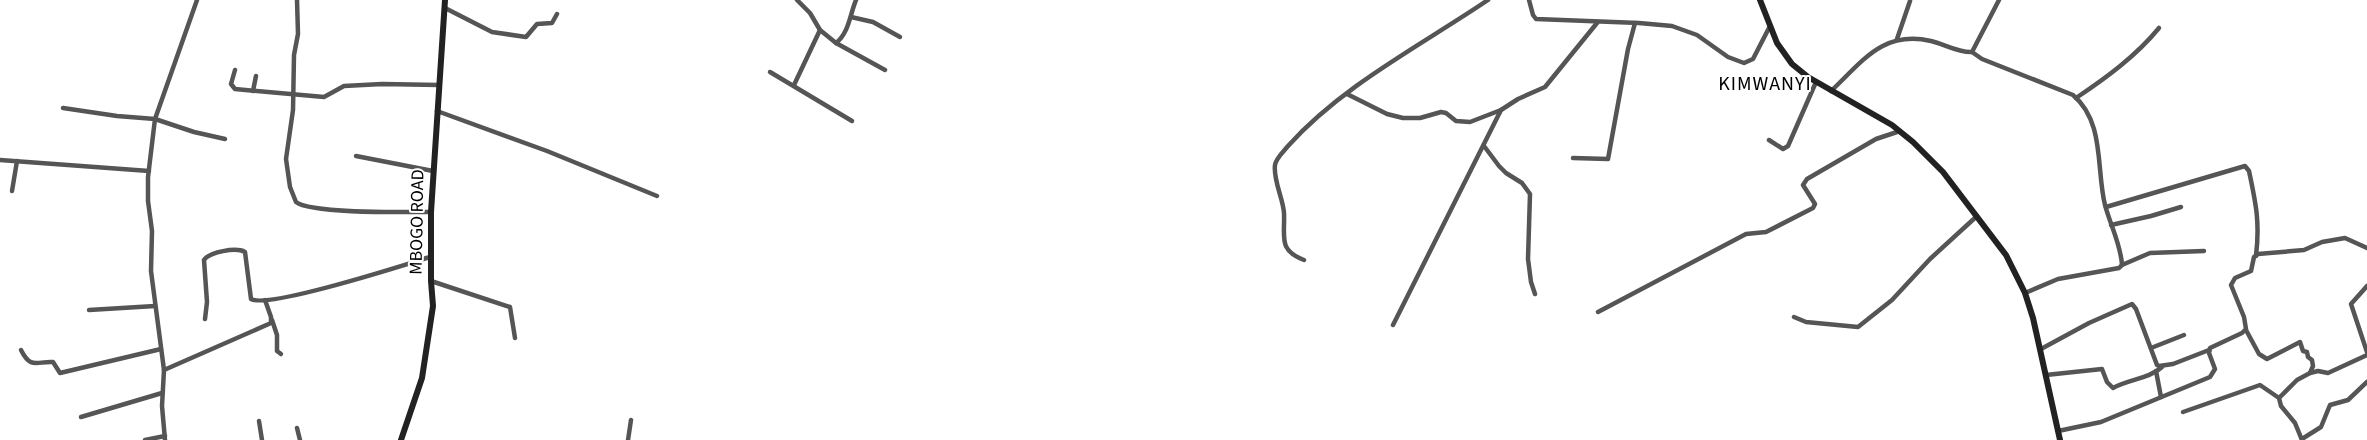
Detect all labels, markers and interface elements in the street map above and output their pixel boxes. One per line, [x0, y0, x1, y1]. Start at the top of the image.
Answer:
district label: KIMWANYI [1718, 70, 1812, 98]
street label: MBOGO ROAD [404, 169, 430, 275]

